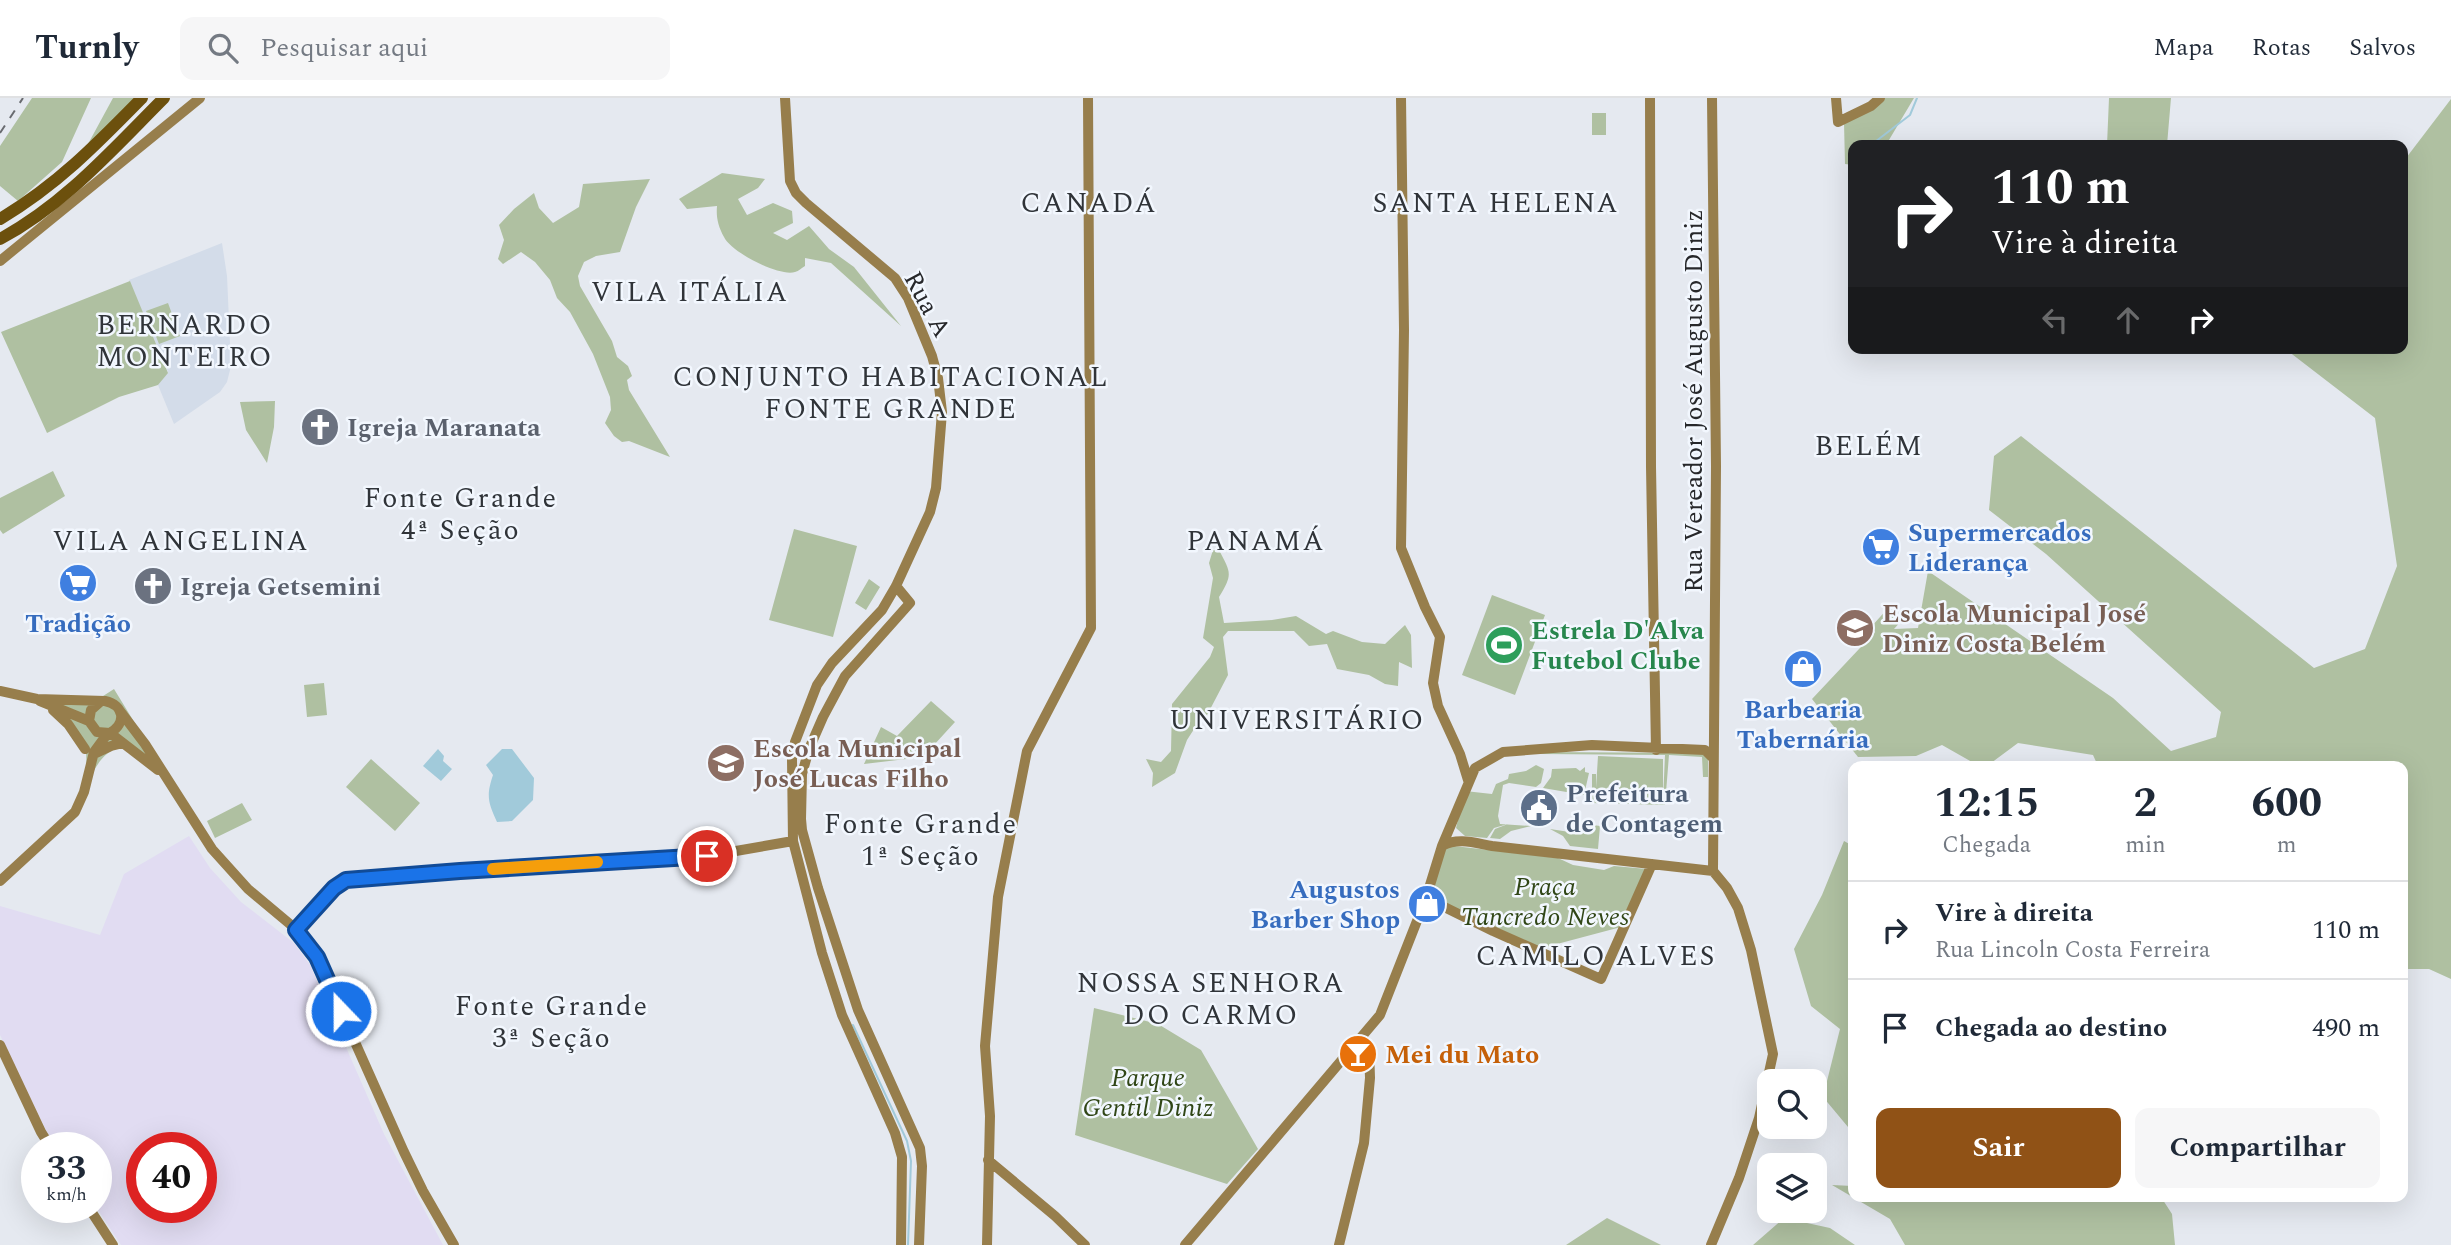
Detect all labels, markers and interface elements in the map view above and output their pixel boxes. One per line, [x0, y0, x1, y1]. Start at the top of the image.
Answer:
search box [180, 17, 670, 80]
text: Turnly [35, 23, 138, 73]
text: Pesquisar aqui [260, 28, 428, 68]
icon: search [204, 29, 242, 67]
text: Mapa [2154, 30, 2214, 66]
text: Rotas [2252, 30, 2311, 66]
text: Salvos [2349, 30, 2416, 66]
text: 110 m [1991, 151, 2130, 226]
icon: right [1876, 168, 1967, 259]
district label: CANADÁ [1020, 182, 1158, 225]
district label: SANTA HELENA [1372, 182, 1620, 225]
street label: Rua Vereador José Augusto Diniz [1674, 209, 1714, 593]
text: Vire à direita [1991, 219, 2178, 268]
street label: Rua A [893, 264, 961, 345]
district label: VILA ITÁLIA [591, 271, 789, 314]
icon: left [2036, 301, 2074, 339]
icon: ahead [2109, 301, 2147, 339]
icon: right [2182, 301, 2220, 339]
district label: BERNARDO MONTEIRO [97, 304, 273, 379]
district label: CONJUNTO HABITACIONAL FONTE GRANDE [673, 356, 1110, 431]
church icon: Igreja Maranata [299, 406, 341, 448]
place label: Igreja Maranata [347, 408, 541, 448]
district label: BELÉM [1814, 425, 1924, 468]
district label: Fonte Grande 4ª Seção [364, 477, 558, 552]
place label: Supermercados Liderança [1908, 513, 2092, 583]
district label: VILA ANGELINA [53, 520, 309, 563]
district label: PANAMÁ [1186, 520, 1326, 563]
supermarket icon: Supermercados Liderança [1860, 526, 1902, 568]
supermarket icon: Tradição [57, 562, 99, 604]
church icon: Igreja Getsemini [132, 565, 174, 607]
place label: Igreja Getsemini [180, 567, 381, 607]
place label: Escola Municipal José Diniz Costa Belém [1882, 594, 2146, 664]
place label: Tradição [25, 604, 131, 644]
school or university icon: Escola Municipal José Diniz Costa Belém [1834, 607, 1876, 649]
place label: Estrela D'Alva Futebol Clube [1531, 611, 1705, 681]
sports icon: Estrela D'Alva Futebol Clube [1483, 624, 1525, 666]
shop icon: Barbearia Tabernária [1782, 648, 1824, 690]
place label: Barbearia Tabernária [1737, 690, 1870, 760]
district label: UNIVERSITÁRIO [1169, 699, 1425, 742]
place label: Escola Municipal José Lucas Filho [753, 729, 961, 799]
school or university icon: Escola Municipal José Lucas Filho [705, 742, 747, 784]
text: 12:15 [1934, 772, 2039, 835]
text: 2 [2134, 772, 2157, 835]
text: 600 [2251, 772, 2322, 835]
place label: Prefeitura de Contagem [1566, 774, 1723, 844]
public building icon: Prefeitura de Contagem [1518, 787, 1560, 829]
district label: Fonte Grande 1ª Seção [824, 803, 1018, 878]
pin [677, 826, 737, 886]
text: Chegada [1942, 828, 2031, 863]
text: min [2125, 828, 2166, 863]
text: m [2277, 828, 2297, 863]
icon: arrive [688, 837, 726, 875]
park label: Praça Tancredo Neves [1461, 867, 1629, 937]
place label: Augustos Barber Shop [1250, 870, 1400, 940]
shop icon: Augustos Barber Shop [1406, 883, 1448, 925]
text: Vire à direita [1935, 893, 2093, 933]
text: 110 m [2312, 910, 2380, 950]
icon: right [1876, 911, 1914, 949]
text: Rua Lincoln Costa Ferreira [1935, 933, 2210, 968]
district label: CAMILO ALVES [1476, 935, 1716, 978]
district label: NOSSA SENHORA DO CARMO [1077, 962, 1345, 1037]
position arrow [304, 974, 378, 1048]
district label: Fonte Grande 3ª Seção [455, 985, 649, 1060]
text: Chegada ao destino [1935, 1008, 2167, 1048]
text: 490 m [2312, 1008, 2380, 1048]
icon: arrive [1876, 1009, 1914, 1047]
bar icon: Mei du Mato [1337, 1033, 1379, 1075]
place label: Mei du Mato [1385, 1035, 1539, 1075]
park label: Parque Gentil Diniz [1082, 1058, 1214, 1128]
map controls [1757, 1069, 1827, 1223]
button: search [1757, 1069, 1827, 1139]
button: Sair [1876, 1108, 2121, 1188]
button: Compartilhar [2135, 1108, 2380, 1188]
speed limit sign: 40 [126, 1132, 217, 1223]
text: 33 [47, 1142, 86, 1195]
button: layers [1757, 1153, 1827, 1223]
text: km/h [46, 1181, 87, 1208]

